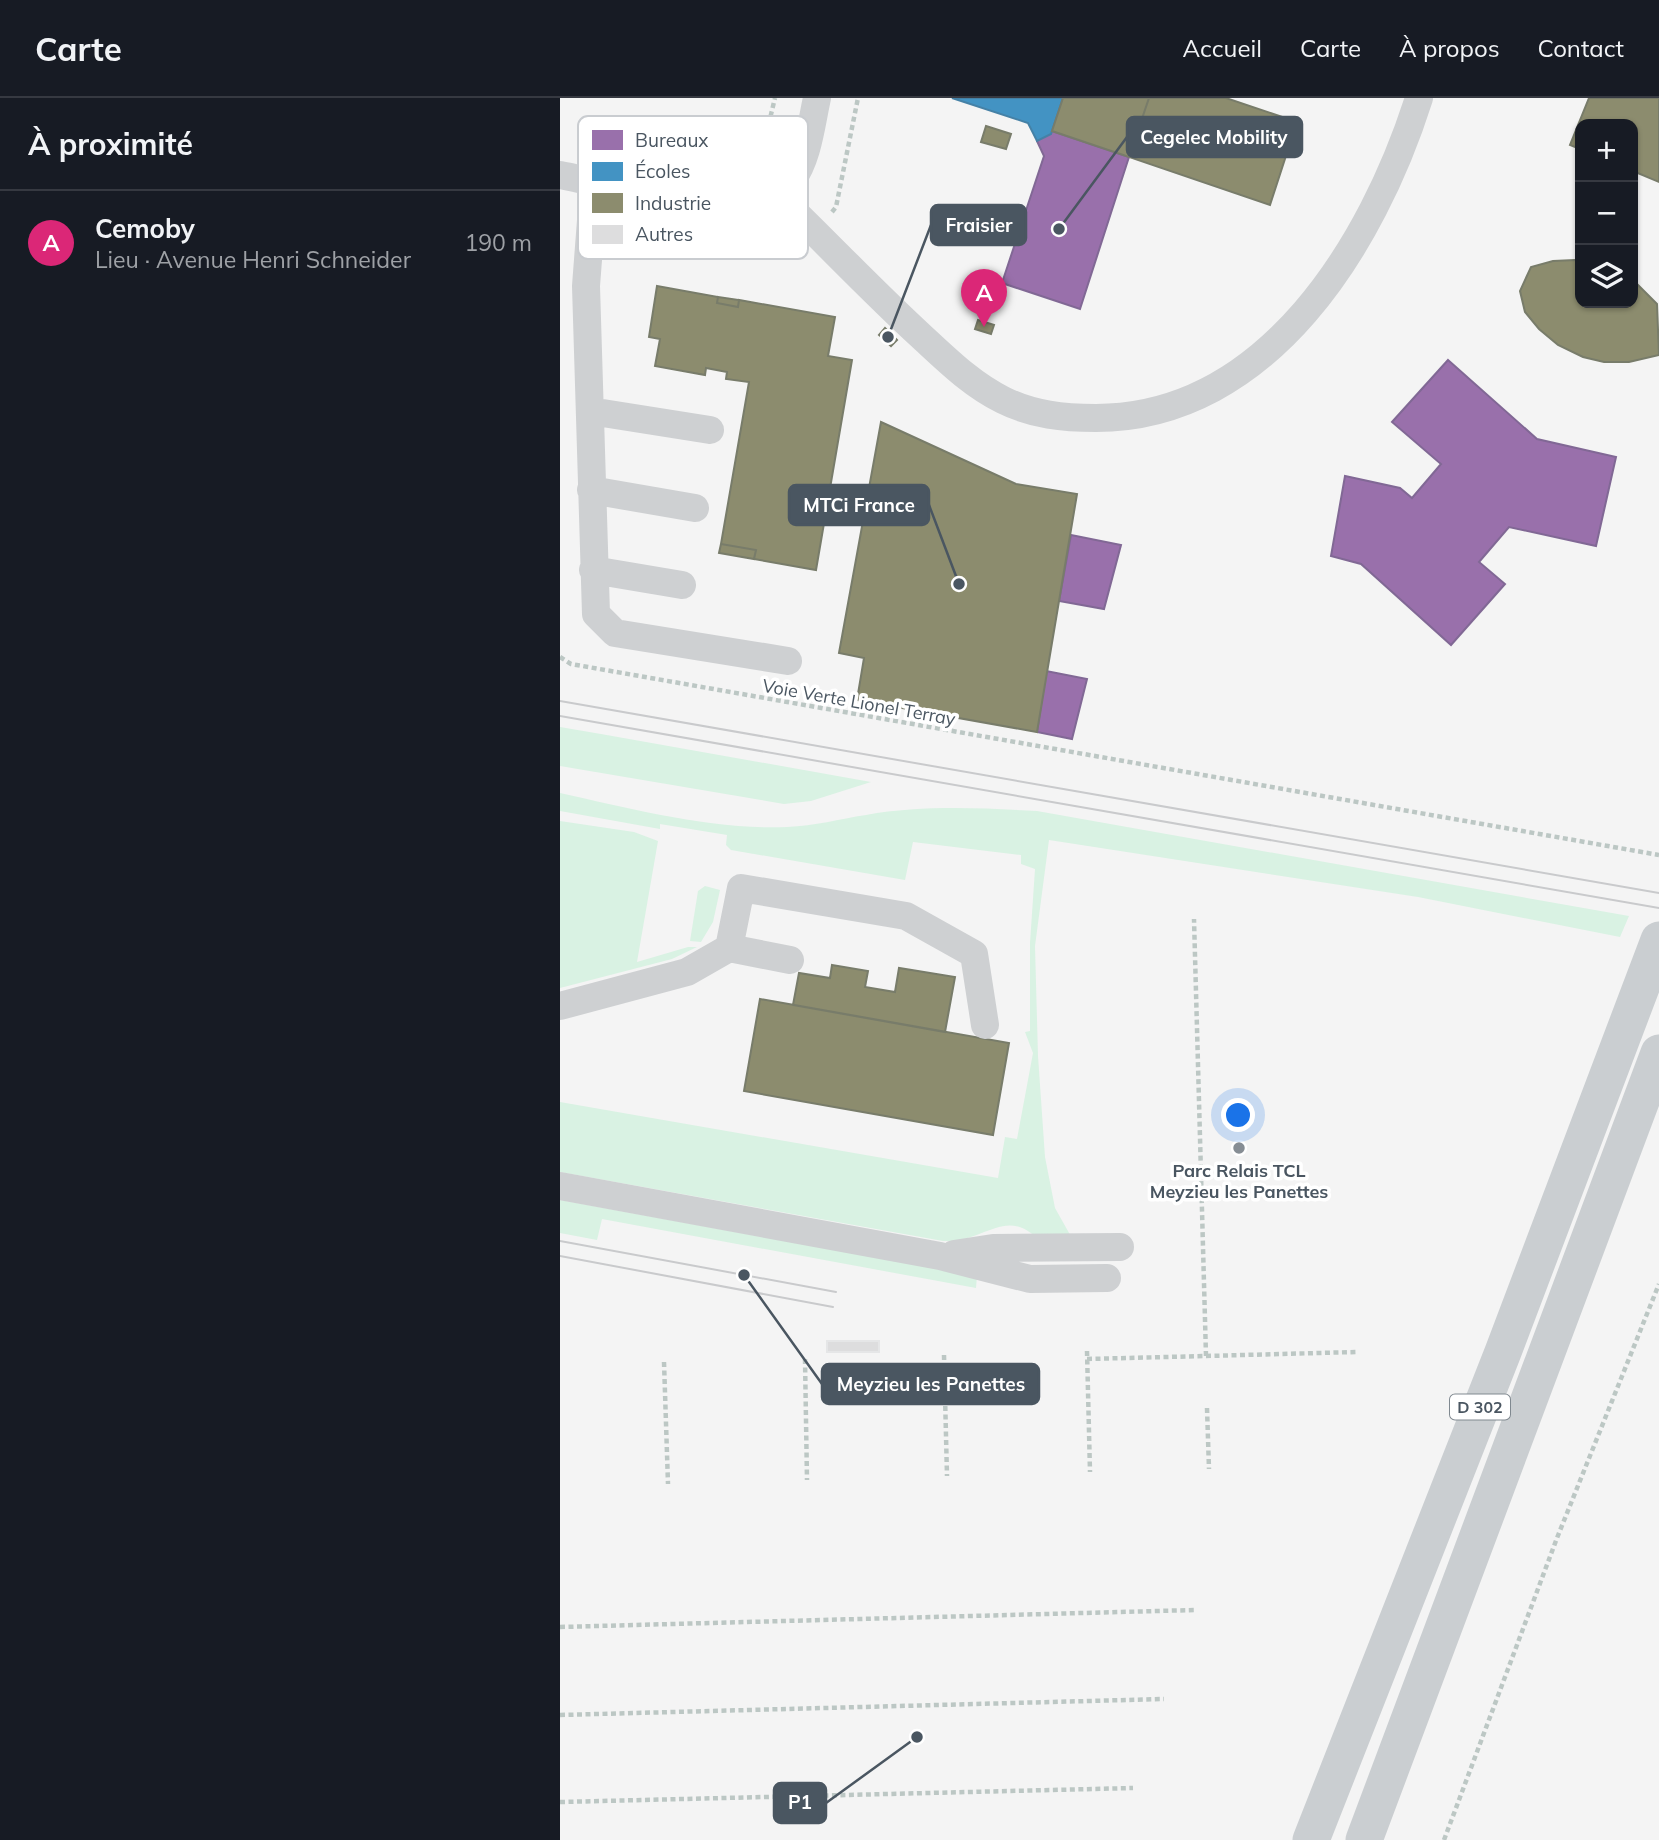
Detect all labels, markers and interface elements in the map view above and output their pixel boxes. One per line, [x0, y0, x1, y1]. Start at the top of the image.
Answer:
text: Carte [35, 28, 122, 69]
text: Accueil [1183, 33, 1262, 63]
text: Carte [1300, 33, 1361, 63]
text: À propos [1399, 33, 1500, 63]
text: Contact [1538, 33, 1624, 63]
legend [578, 116, 808, 259]
callout: Cegelec Mobility [1127, 117, 1302, 157]
map controls [1575, 119, 1638, 308]
button: + [1575, 119, 1638, 182]
text: À proximité [28, 125, 193, 163]
text: Cegelec Mobility [1140, 125, 1288, 149]
text: Bureaux [635, 128, 709, 152]
text: Écoles [635, 159, 690, 183]
button: − [1575, 182, 1638, 245]
text: Industrie [635, 191, 711, 215]
callout: Fraisier [931, 205, 1026, 245]
text: Cemoby [95, 212, 195, 245]
text: Fraisier [945, 213, 1013, 237]
text: Autres [635, 222, 693, 246]
text: A [42, 228, 60, 257]
text: 190 m [464, 228, 532, 257]
text: Lieu · Avenue Henri Schneider [95, 245, 411, 274]
button: layers [1575, 245, 1638, 308]
pin: A [961, 269, 1007, 327]
callout: MTCi France [789, 485, 929, 525]
text: MTCi France [803, 493, 915, 517]
street label: Voie Verte Lionel Terray [761, 674, 958, 730]
your location [1221, 1098, 1255, 1132]
marker: Parc Relais TCL Meyzieu les Panettes [1231, 1140, 1247, 1156]
place label: Parc Relais TCL Meyzieu les Panettes [1150, 1159, 1328, 1203]
callout: Meyzieu les Panettes [822, 1364, 1039, 1404]
text: Meyzieu les Panettes [837, 1372, 1025, 1396]
road number: D 302 [1450, 1394, 1510, 1420]
callout: P1 [774, 1783, 826, 1823]
text: P1 [788, 1790, 812, 1814]

